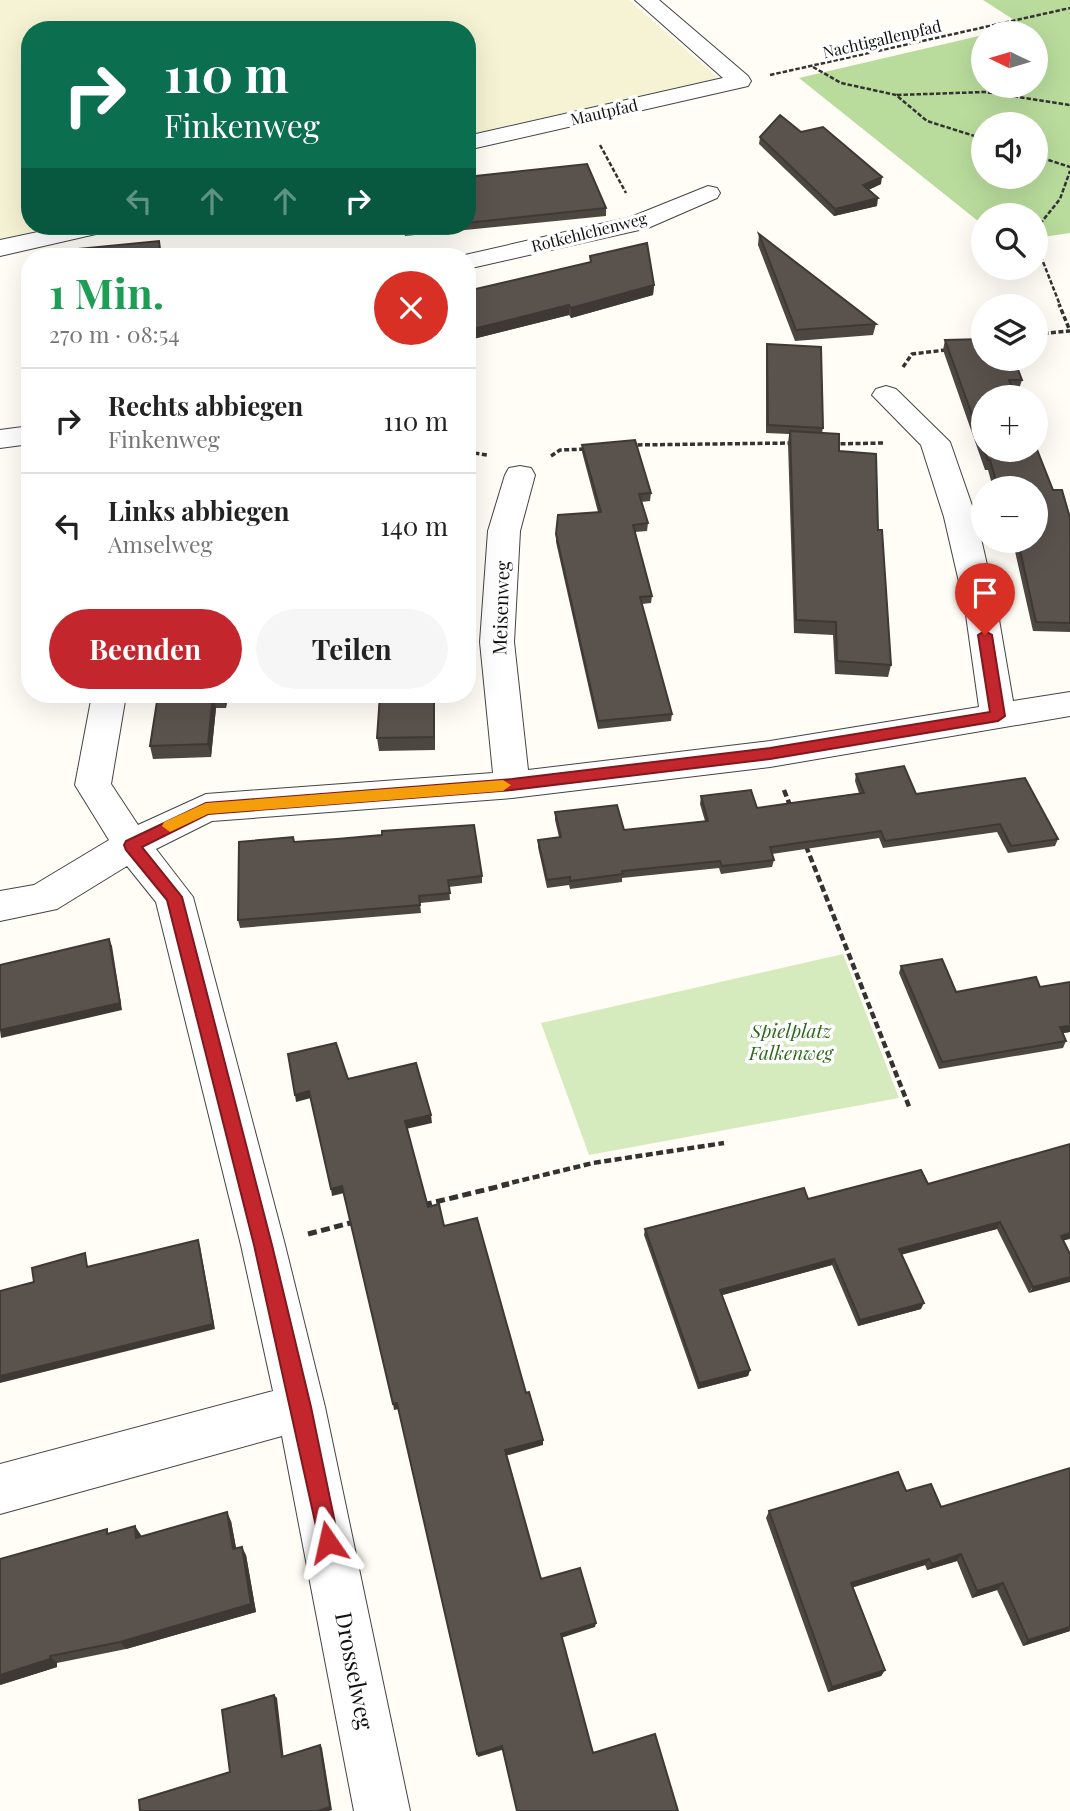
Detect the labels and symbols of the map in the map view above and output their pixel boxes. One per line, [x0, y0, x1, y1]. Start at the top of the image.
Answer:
street label: Nachtigallenpfad [820, 15, 943, 62]
north arrow [971, 21, 1048, 98]
street label: Mautpfad [568, 94, 640, 129]
street label: Rotkehlchenweg [529, 207, 649, 256]
street label: Meisenweg [485, 560, 515, 656]
pin [955, 563, 1015, 635]
park label: Spielplatz Falkenweg [748, 1017, 834, 1065]
position arrow [291, 1505, 365, 1579]
street label: Drosselweg [329, 1609, 382, 1732]

